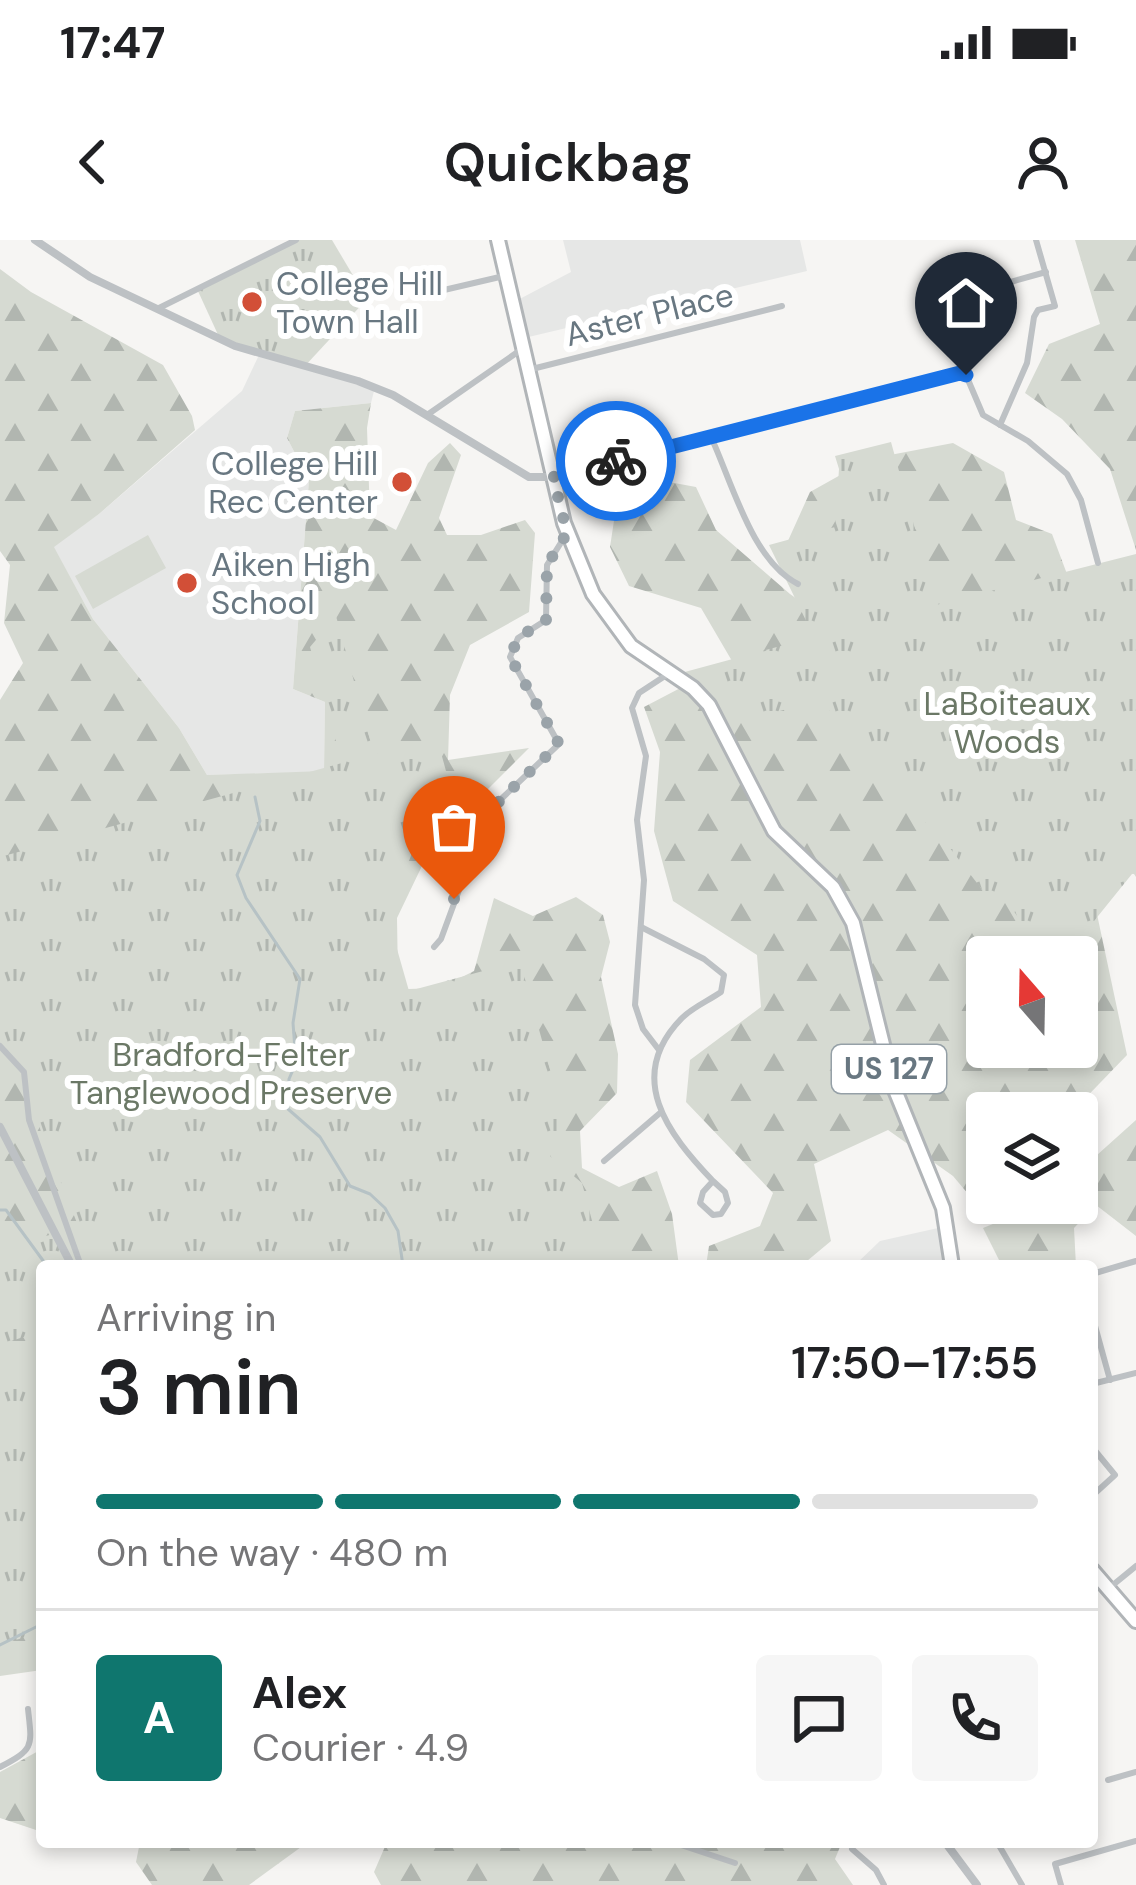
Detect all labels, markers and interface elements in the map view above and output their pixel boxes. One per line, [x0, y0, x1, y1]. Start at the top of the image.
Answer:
text: 17:47 [60, 13, 165, 72]
text: Quickbag [444, 127, 692, 198]
icon: back [60, 129, 126, 195]
icon: person [1010, 129, 1076, 195]
pin [915, 252, 1017, 375]
place label: College Hill Town Hall [276, 262, 443, 343]
icon: home [933, 270, 999, 336]
street label: Aster Place [560, 273, 738, 356]
marker: College Hill Town Hall [239, 289, 265, 315]
courier [556, 401, 676, 521]
icon: bike [583, 428, 649, 494]
place label: College Hill Rec Center [208, 442, 378, 523]
marker: College Hill Rec Center [389, 469, 415, 495]
place label: Aiken High School [211, 543, 371, 624]
marker: Aiken High School [174, 570, 200, 596]
park label: LaBoiteaux Woods [923, 682, 1091, 763]
pin [403, 776, 505, 899]
icon: bag [421, 794, 487, 860]
north arrow [966, 936, 1098, 1068]
map controls [966, 936, 1098, 1224]
park label: Bradford-Felter Tanglewood Preserve [70, 1033, 392, 1114]
road number: US 127 [832, 1045, 946, 1093]
button: layers [966, 1092, 1098, 1224]
text: Arriving in [96, 1292, 276, 1343]
text: 17:50–17:55 [791, 1333, 1038, 1392]
text: 3 min [96, 1337, 302, 1438]
text: On the way · 480 m [96, 1527, 448, 1578]
button: chat [756, 1655, 882, 1781]
button: phone [912, 1655, 1038, 1781]
text: Alex [252, 1663, 347, 1722]
text: A [143, 1688, 175, 1747]
text: Courier · 4.9 [252, 1722, 469, 1773]

